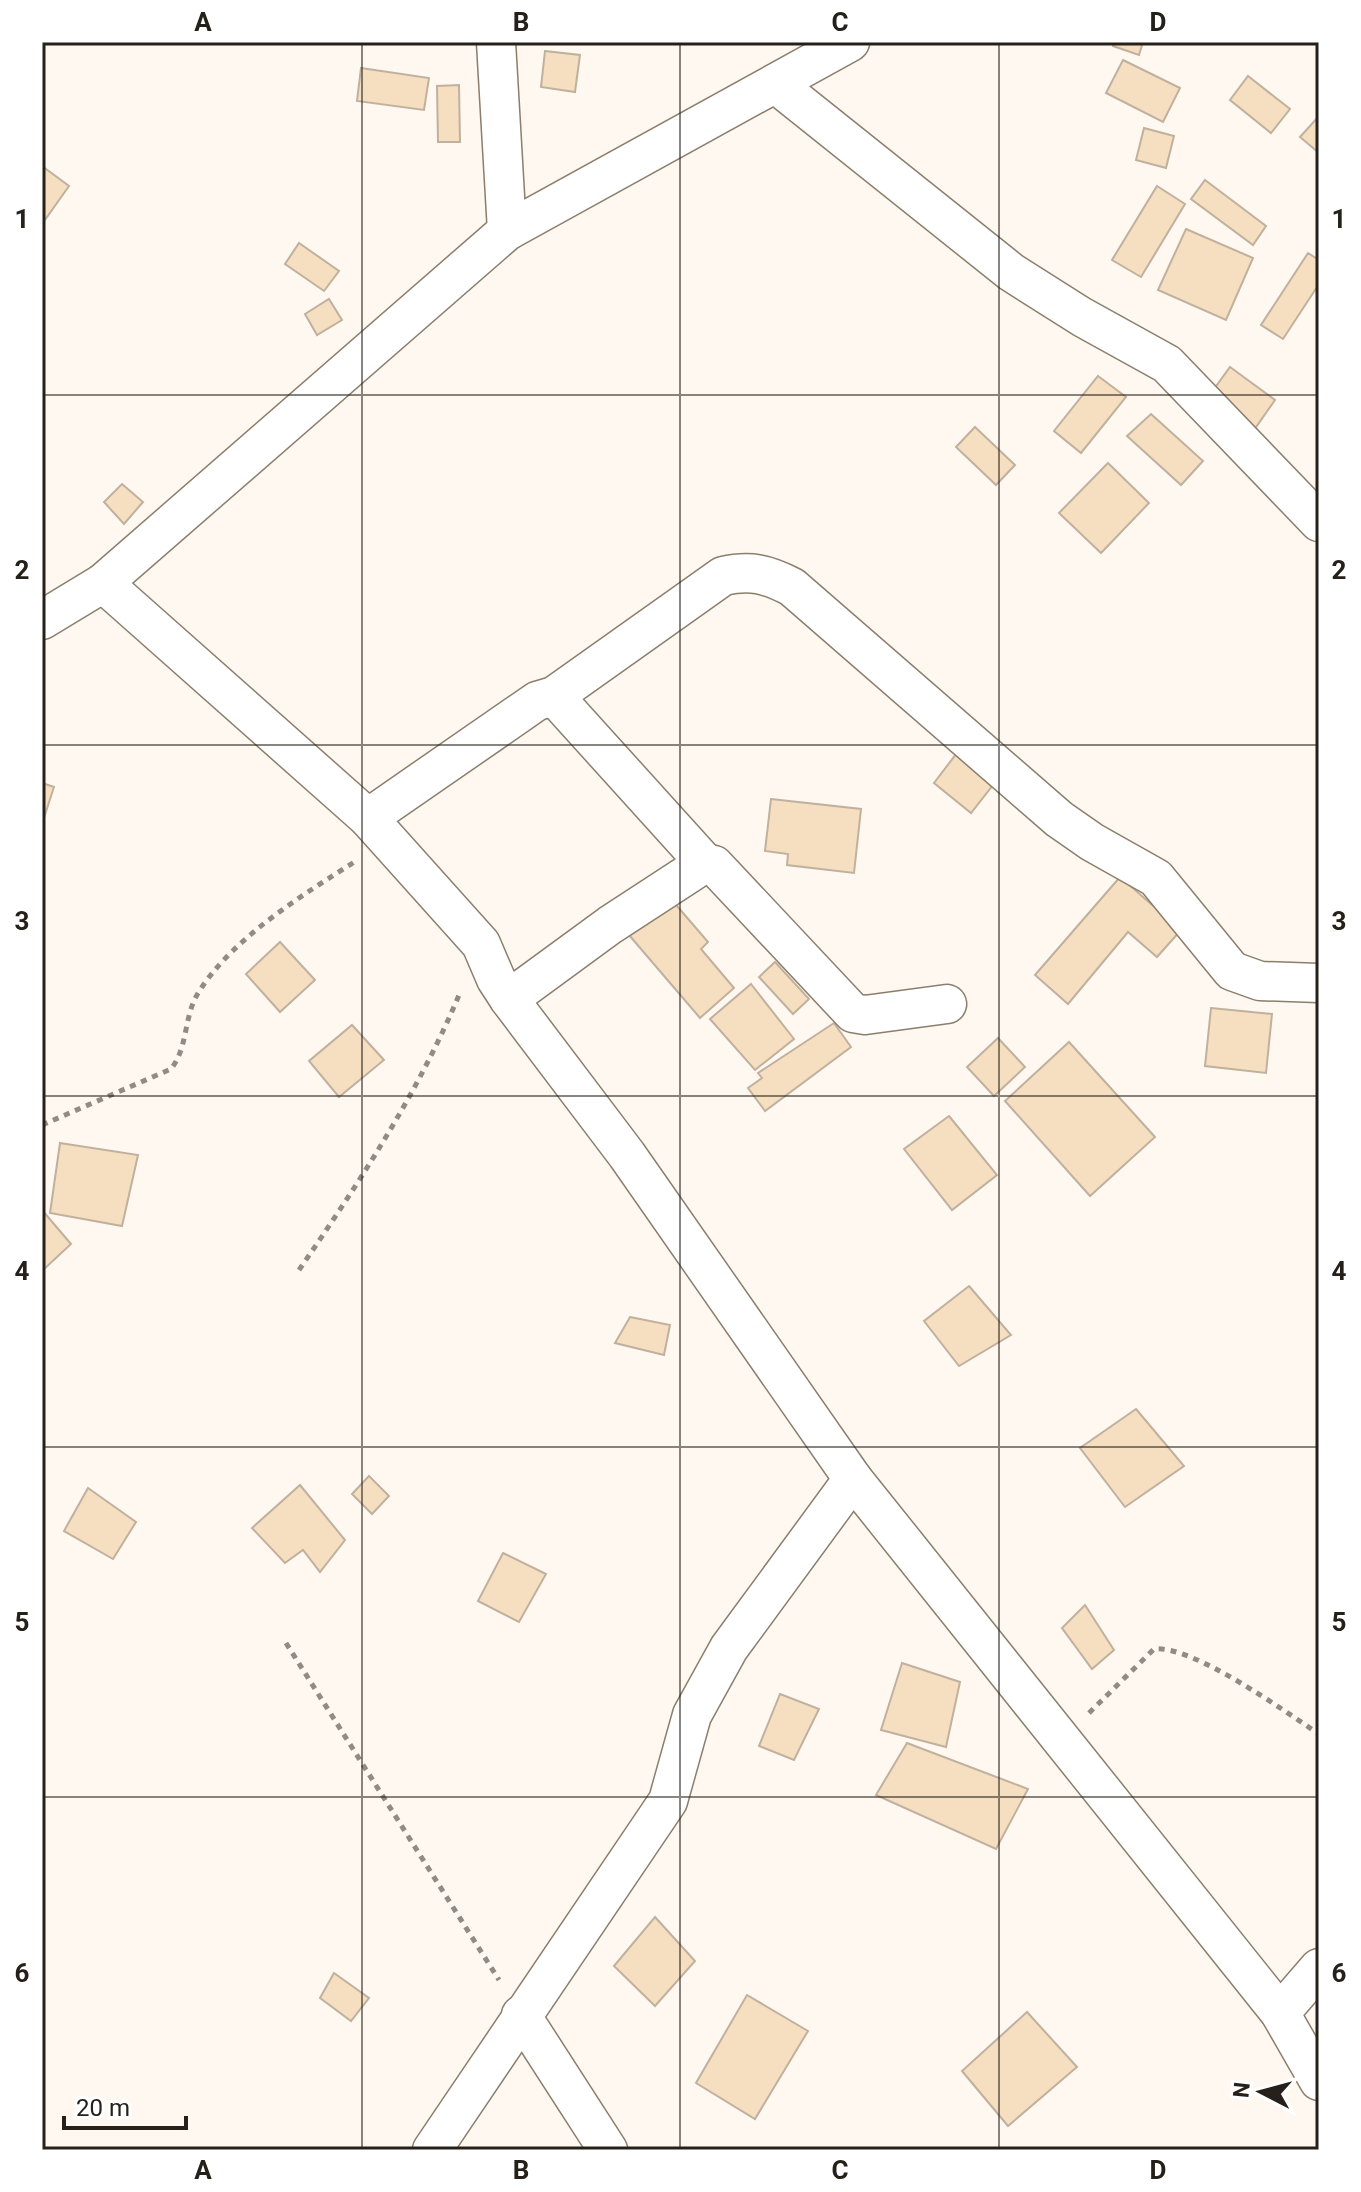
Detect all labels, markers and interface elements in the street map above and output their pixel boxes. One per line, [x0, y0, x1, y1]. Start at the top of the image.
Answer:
text: A [194, 7, 212, 37]
text: B [513, 7, 529, 37]
text: C [831, 7, 849, 37]
text: D [1150, 7, 1166, 37]
text: 1 [15, 204, 29, 234]
text: 1 [1332, 204, 1346, 234]
text: 2 [15, 555, 29, 585]
text: 2 [1332, 555, 1346, 585]
text: 3 [15, 906, 29, 936]
text: 3 [1332, 906, 1346, 936]
text: 4 [15, 1256, 30, 1286]
text: 4 [1332, 1256, 1347, 1286]
text: 5 [15, 1607, 29, 1637]
text: 5 [1332, 1607, 1346, 1637]
text: 6 [15, 1958, 30, 1988]
text: 6 [1332, 1958, 1347, 1988]
north arrow [1221, 2052, 1301, 2132]
scale bar [64, 2080, 186, 2130]
text: N [1228, 2081, 1255, 2099]
text: 20 m [76, 2094, 130, 2122]
text: A [194, 2155, 212, 2185]
text: B [513, 2155, 529, 2185]
text: C [831, 2155, 849, 2185]
text: D [1150, 2155, 1166, 2185]

